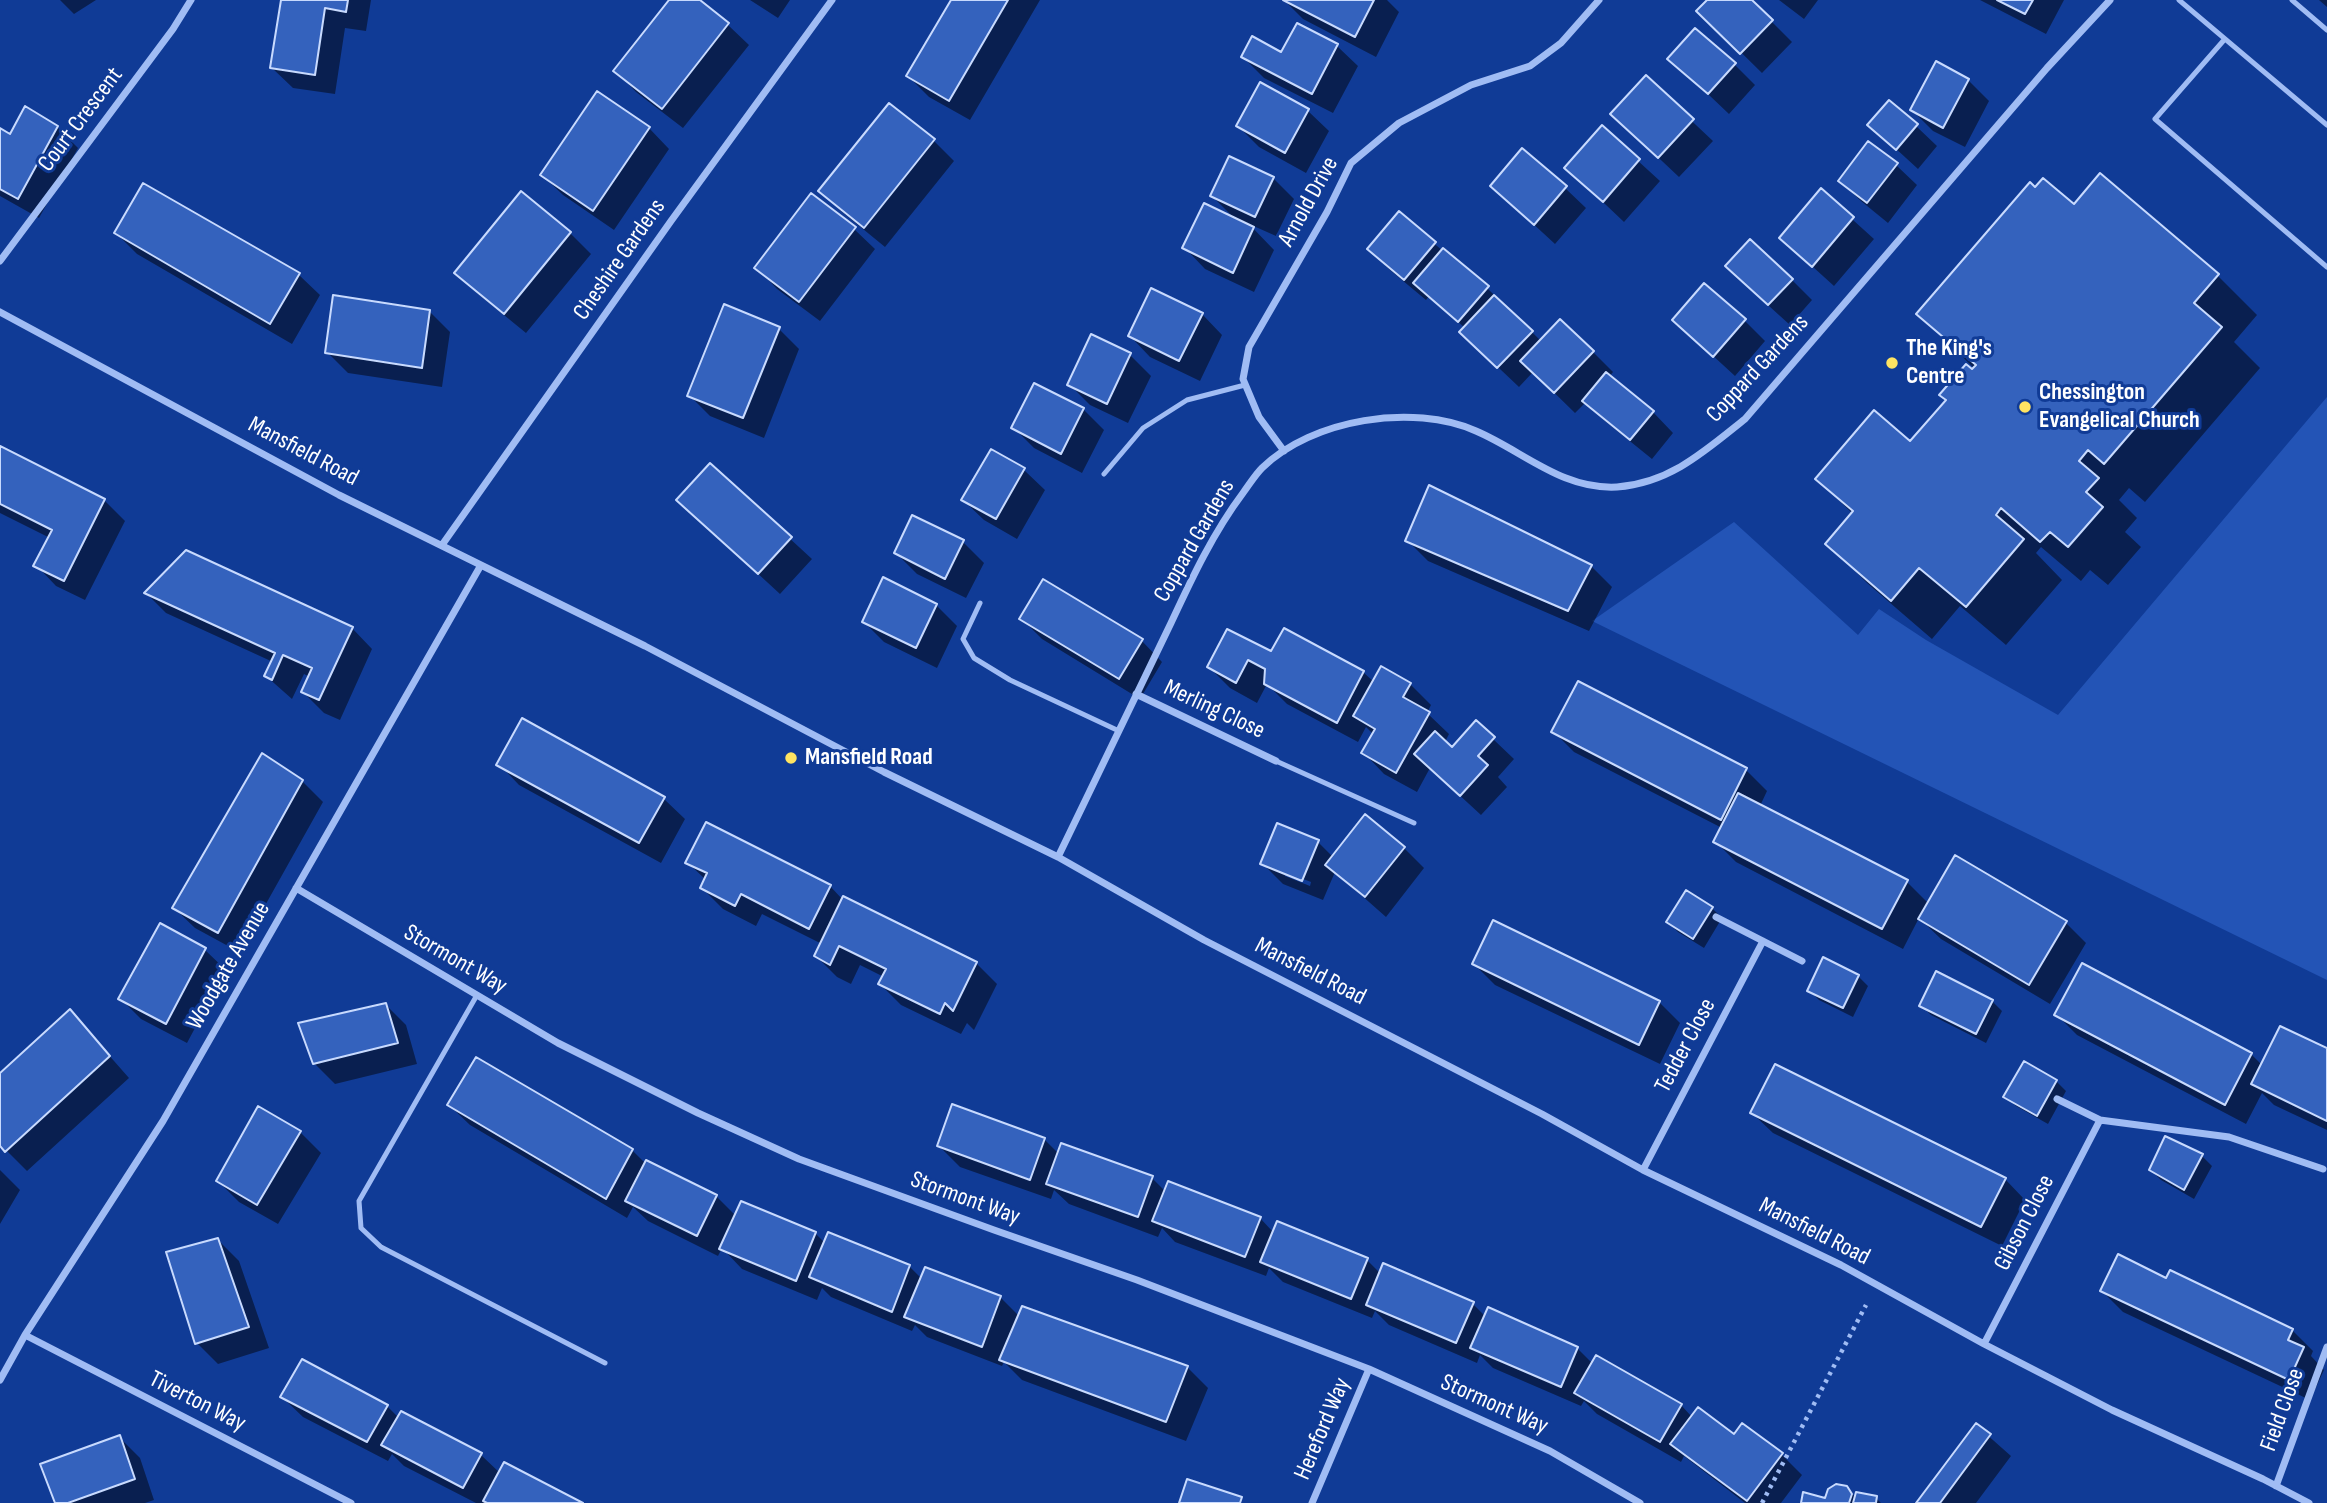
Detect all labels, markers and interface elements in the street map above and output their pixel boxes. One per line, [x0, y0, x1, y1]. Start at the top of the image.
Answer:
street label: Court Crescent [33, 62, 129, 178]
street label: Arnold Drive [1273, 152, 1345, 252]
street label: Cheshire Gardens [568, 194, 672, 326]
street label: Coppard Gardens [1701, 309, 1815, 429]
place label: The King's Centre [1906, 335, 1992, 391]
marker: The King's Centre [1884, 355, 1900, 371]
place label: Chessington Evangelical Church [2039, 379, 2200, 435]
marker: Chessington Evangelical Church [2017, 399, 2033, 415]
street label: Mansfield Road [243, 411, 363, 493]
street label: Coppard Gardens [1148, 475, 1242, 607]
street label: Merling Close [1159, 674, 1269, 746]
place label: Mansfield Road [805, 744, 933, 772]
marker: Mansfield Road [783, 750, 799, 766]
street label: Woodgate Avenue [181, 897, 277, 1035]
street label: Stormont Way [398, 919, 512, 1001]
street label: Mansfield Road [1250, 932, 1370, 1012]
street label: Tedder Close [1649, 994, 1723, 1098]
street label: Stormont Way [906, 1166, 1024, 1232]
street label: Gibson Close [1989, 1170, 2061, 1276]
street label: Mansfield Road [1754, 1192, 1874, 1272]
street label: Tiverton Way [144, 1365, 250, 1439]
street label: Field Close [2255, 1365, 2311, 1455]
street label: Stormont Way [1436, 1369, 1552, 1441]
street label: Hereford Way [1289, 1374, 1357, 1484]

